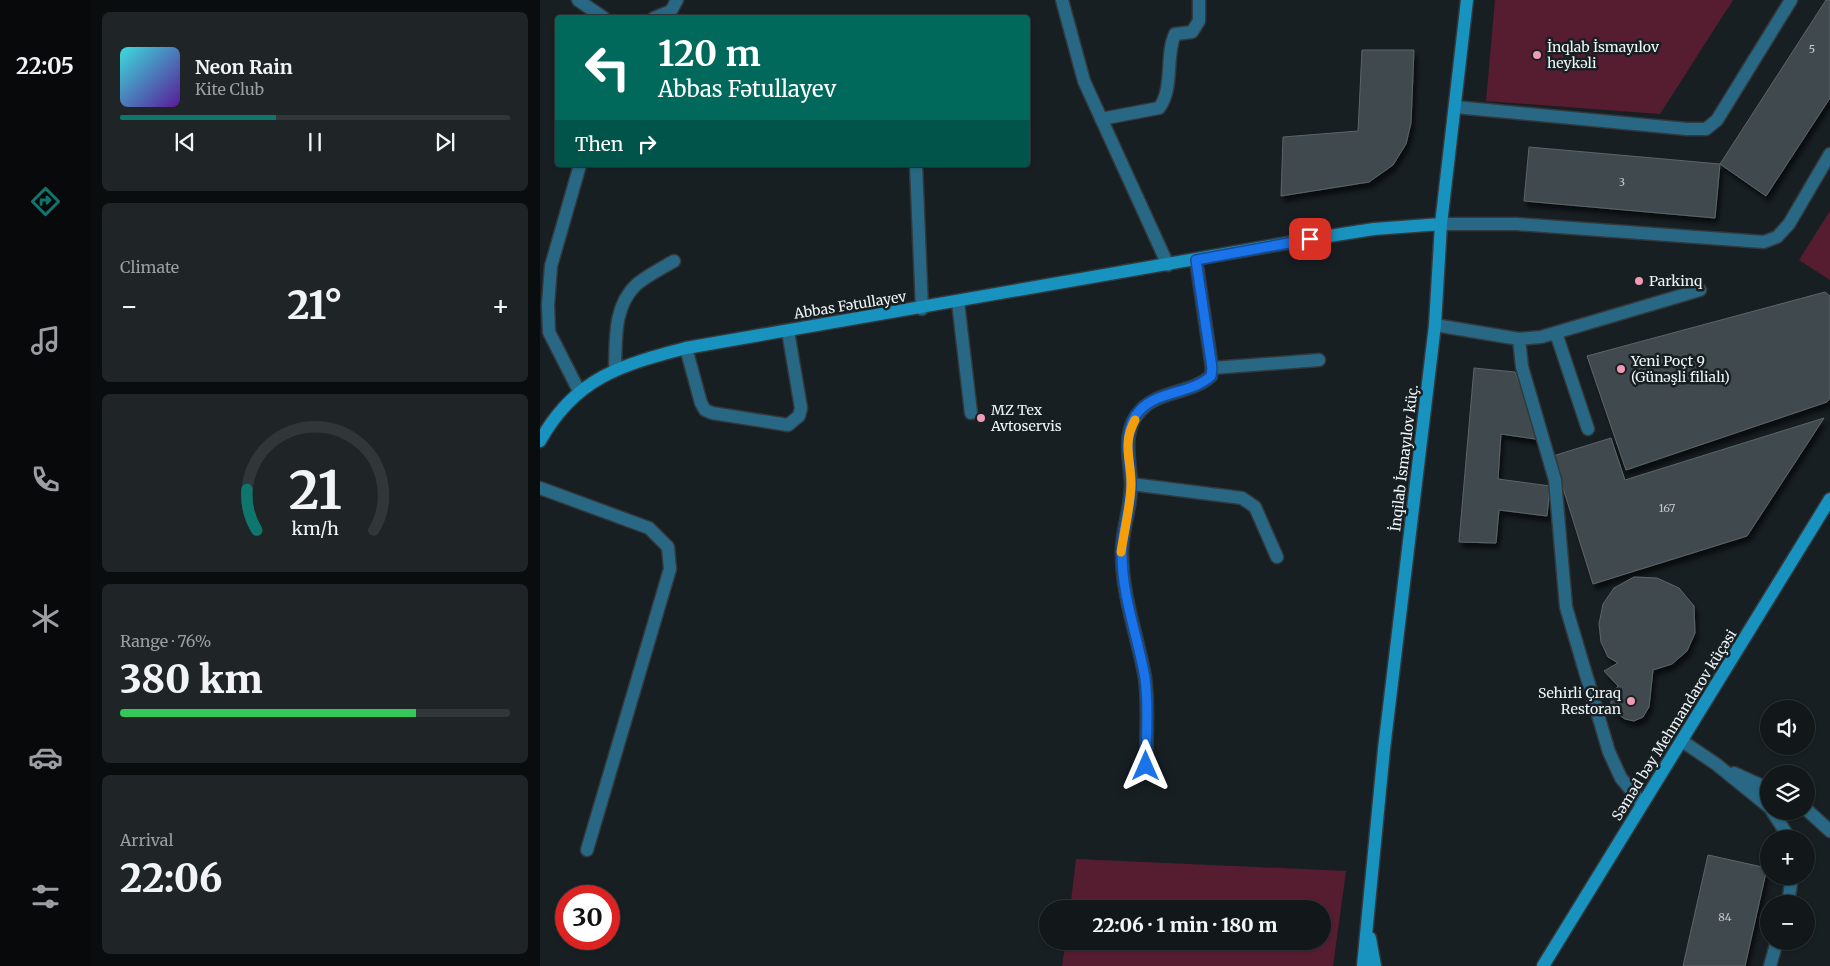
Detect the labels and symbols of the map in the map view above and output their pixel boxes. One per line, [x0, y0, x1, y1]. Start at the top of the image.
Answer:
place label: İnqlab İsmayılov heykəli [1547, 38, 1660, 72]
house number: 5 [1809, 42, 1815, 56]
marker: İnqlab İsmayılov heykəli [1531, 49, 1543, 61]
house number: 3 [1619, 175, 1625, 189]
pin [1289, 218, 1331, 260]
place label: Parkinq [1649, 272, 1703, 290]
marker: Parkinq [1633, 275, 1645, 287]
street label: Abbas Fətullayev [792, 287, 908, 323]
place label: Yeni Poçt 9 (Günəşli filialı) [1630, 352, 1730, 386]
marker: Yeni Poçt 9 (Günəşli filialı) [1615, 363, 1627, 375]
street label: İnqilab İsmayılov küç. [1386, 384, 1422, 532]
place label: MZ Tex Avtoservis [990, 401, 1062, 435]
marker: MZ Tex Avtoservis [975, 412, 987, 424]
house number: 167 [1659, 501, 1675, 515]
street label: Səməd bəy Mehmandarov küçəsi [1608, 626, 1741, 824]
place label: Sehirli Çıraq Restoran [1538, 684, 1622, 718]
marker: Sehirli Çıraq Restoran [1625, 695, 1637, 707]
position arrow [1119, 739, 1171, 791]
speed limit sign: 30 [555, 885, 620, 950]
house number: 84 [1718, 910, 1732, 924]

